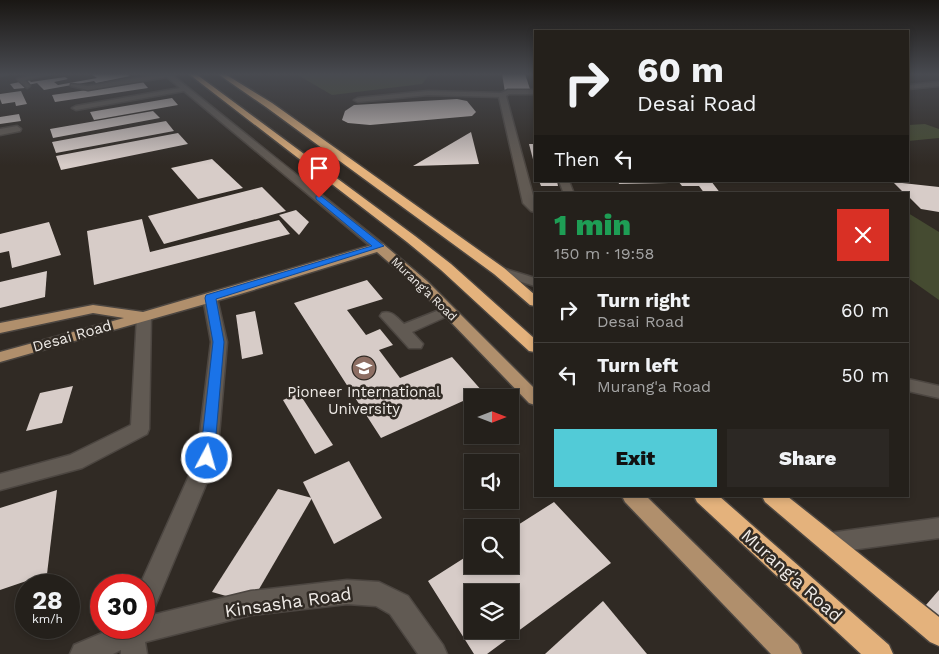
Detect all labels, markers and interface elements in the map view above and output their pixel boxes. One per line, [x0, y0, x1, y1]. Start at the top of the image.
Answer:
text: 60 m [637, 49, 724, 91]
icon: right [554, 50, 619, 115]
text: Desai Road [637, 91, 757, 116]
icon: left [610, 145, 638, 173]
pin [298, 147, 340, 198]
text: Then [554, 148, 600, 171]
icon: arrive [305, 154, 333, 182]
text: 1 min [554, 207, 631, 242]
button: close [837, 209, 889, 261]
text: 150 m · 19:58 [554, 244, 654, 263]
street label: Murang'a Road [388, 254, 460, 324]
text: Turn right [597, 289, 690, 312]
icon: right [554, 296, 582, 324]
text: 60 m [841, 299, 889, 322]
text: Desai Road [597, 312, 684, 331]
street label: Desai Road [30, 316, 114, 356]
text: Turn left [597, 354, 678, 377]
school or university icon: Pioneer International University [351, 355, 377, 381]
icon: left [554, 361, 582, 389]
text: 50 m [842, 364, 889, 387]
text: Murang'a Road [597, 377, 711, 396]
place label: Pioneer International University [287, 383, 441, 418]
north arrow [464, 389, 519, 444]
map controls [464, 389, 519, 639]
button: Exit [554, 429, 717, 487]
button: Share [727, 429, 889, 487]
position arrow [180, 431, 232, 483]
button: sound [464, 454, 519, 509]
button: search [464, 519, 519, 574]
street label: Murang'a Road [737, 524, 847, 626]
speed limit sign: 30 [90, 574, 155, 639]
street label: Kinsasha Road [223, 583, 353, 621]
button: layers [464, 584, 519, 639]
text: 28 [32, 586, 63, 615]
text: km/h [32, 612, 63, 626]

